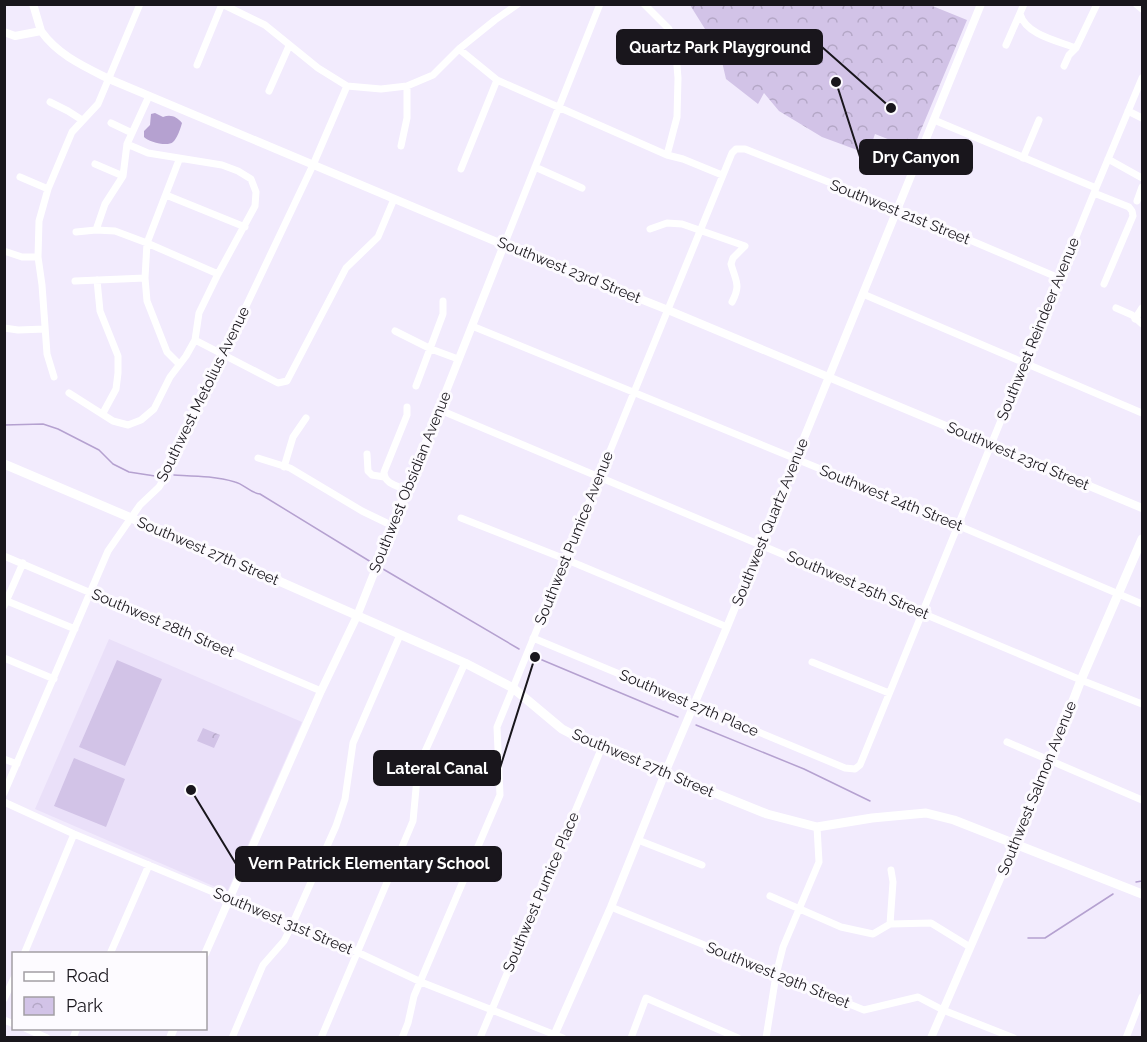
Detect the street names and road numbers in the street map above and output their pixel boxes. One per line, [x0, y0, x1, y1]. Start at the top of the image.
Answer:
street label: Southwest 21st Street [827, 176, 973, 248]
street label: Southwest 23rd Street [495, 233, 643, 307]
street label: Southwest Reindeer Avenue [993, 235, 1083, 423]
street label: Southwest Metolius Avenue [153, 303, 253, 484]
street label: Southwest Obsidian Avenue [365, 389, 455, 575]
street label: Southwest 23rd Street [944, 418, 1092, 494]
street label: Southwest Quartz Avenue [728, 435, 812, 609]
street label: Southwest Pumice Avenue [531, 448, 617, 627]
street label: Southwest 24th Street [817, 461, 965, 535]
street label: Southwest 27th Street [134, 513, 282, 589]
street label: Southwest 25th Street [784, 547, 932, 623]
street label: Southwest 28th Street [89, 585, 237, 661]
street label: Southwest 27th Place [617, 666, 761, 741]
street label: Southwest Salmon Avenue [994, 698, 1080, 878]
street label: Southwest 27th Street [569, 725, 717, 801]
street label: Southwest Pumice Place [499, 809, 583, 975]
street label: Southwest 31st Street [211, 884, 355, 958]
street label: Southwest 29th Street [704, 938, 852, 1012]

